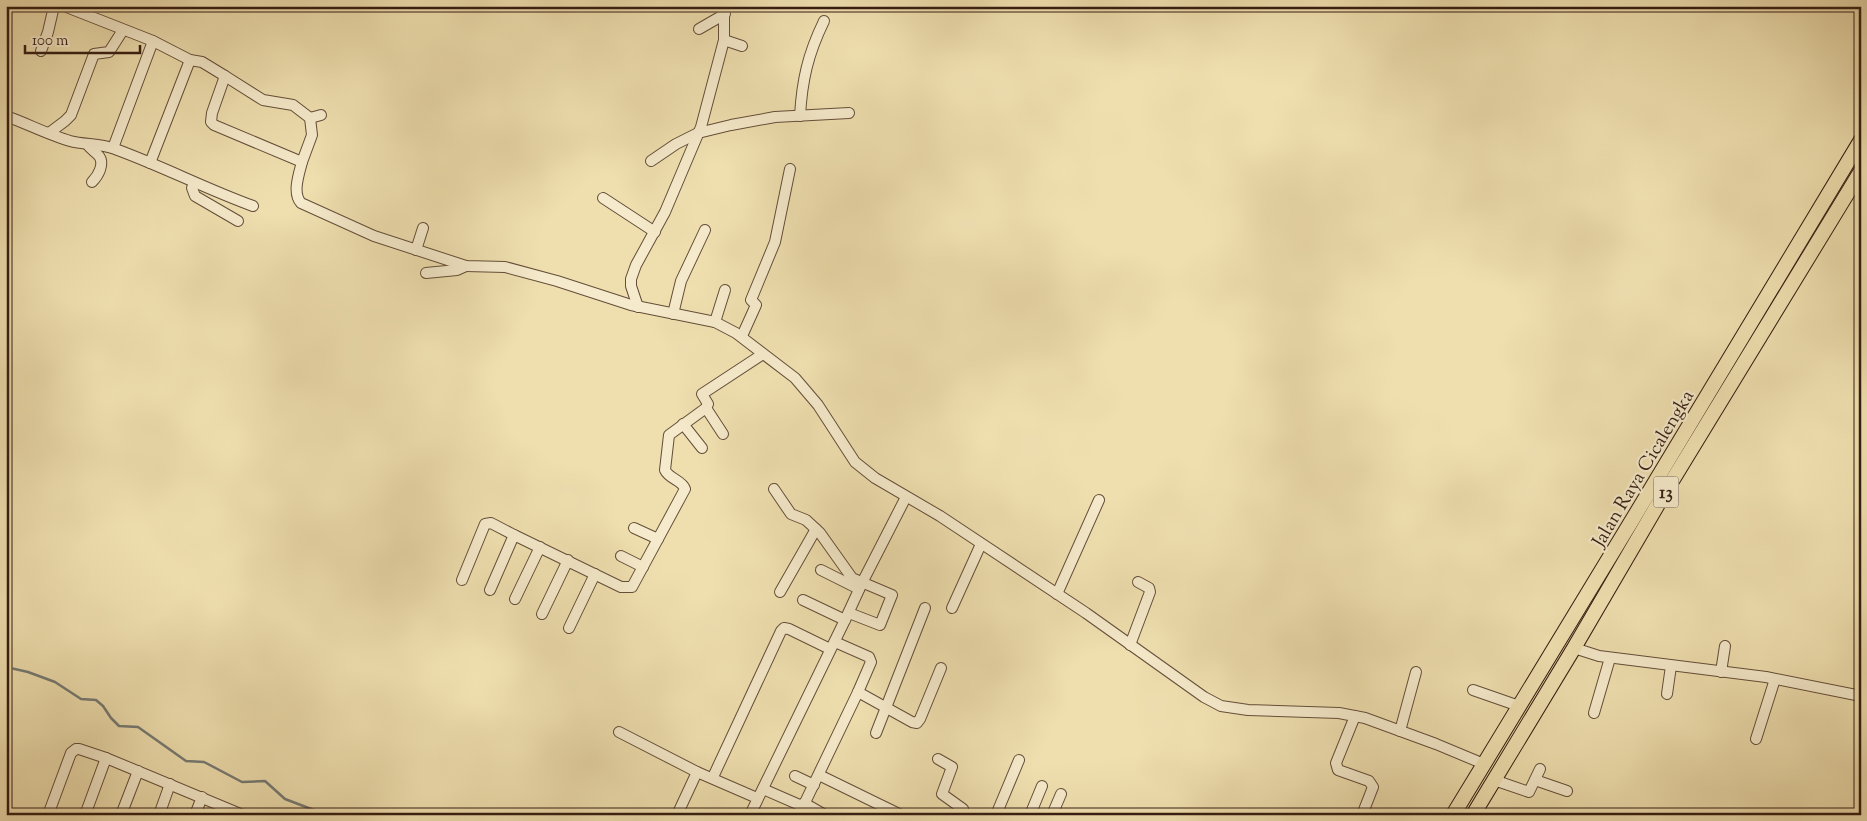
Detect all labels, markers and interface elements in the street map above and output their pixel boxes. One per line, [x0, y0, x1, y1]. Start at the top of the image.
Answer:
scale bar [25, 22, 140, 54]
text: 100 m [32, 31, 69, 52]
street label: Jalan Raya Cicalengka [1586, 385, 1702, 554]
road number: 13 [1654, 477, 1678, 508]

